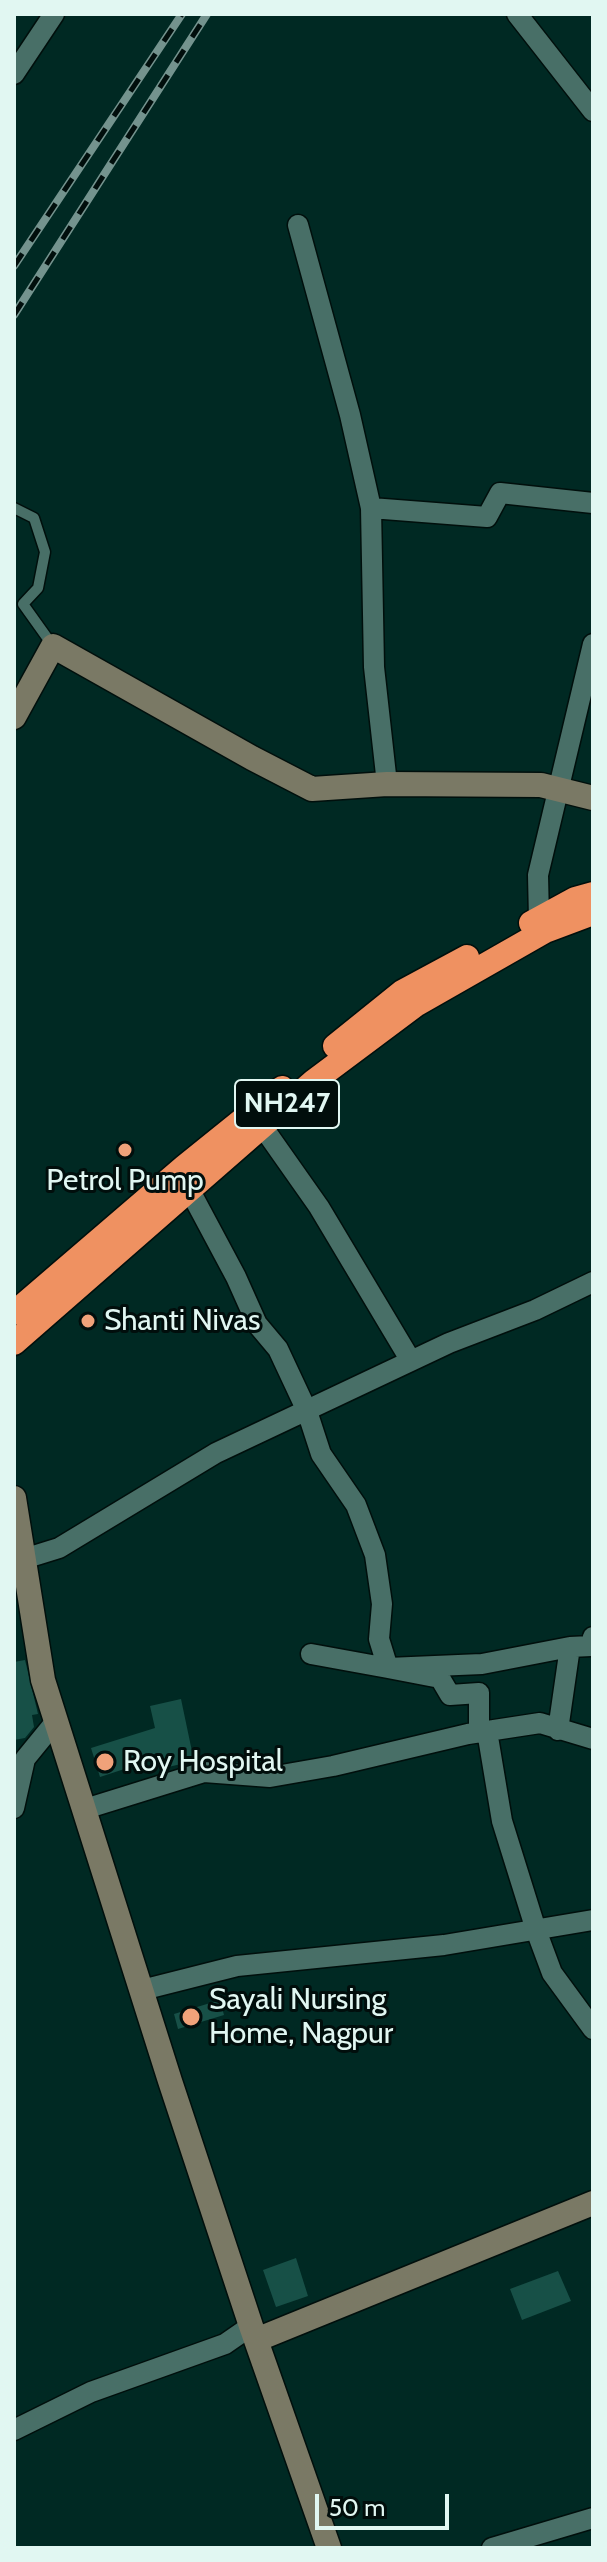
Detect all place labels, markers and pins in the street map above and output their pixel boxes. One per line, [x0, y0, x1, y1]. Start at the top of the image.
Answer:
marker: Petrol Pump [116, 1141, 134, 1159]
place label: Petrol Pump [46, 1163, 204, 1199]
place label: Shanti Nivas [104, 1303, 260, 1339]
marker: Shanti Nivas [79, 1312, 97, 1330]
place label: Roy Hospital [123, 1744, 283, 1780]
marker: Roy Hospital [94, 1751, 116, 1773]
place label: Sayali Nursing Home, Nagpur [209, 1982, 393, 2052]
marker: Sayali Nursing Home, Nagpur [180, 2006, 202, 2028]

